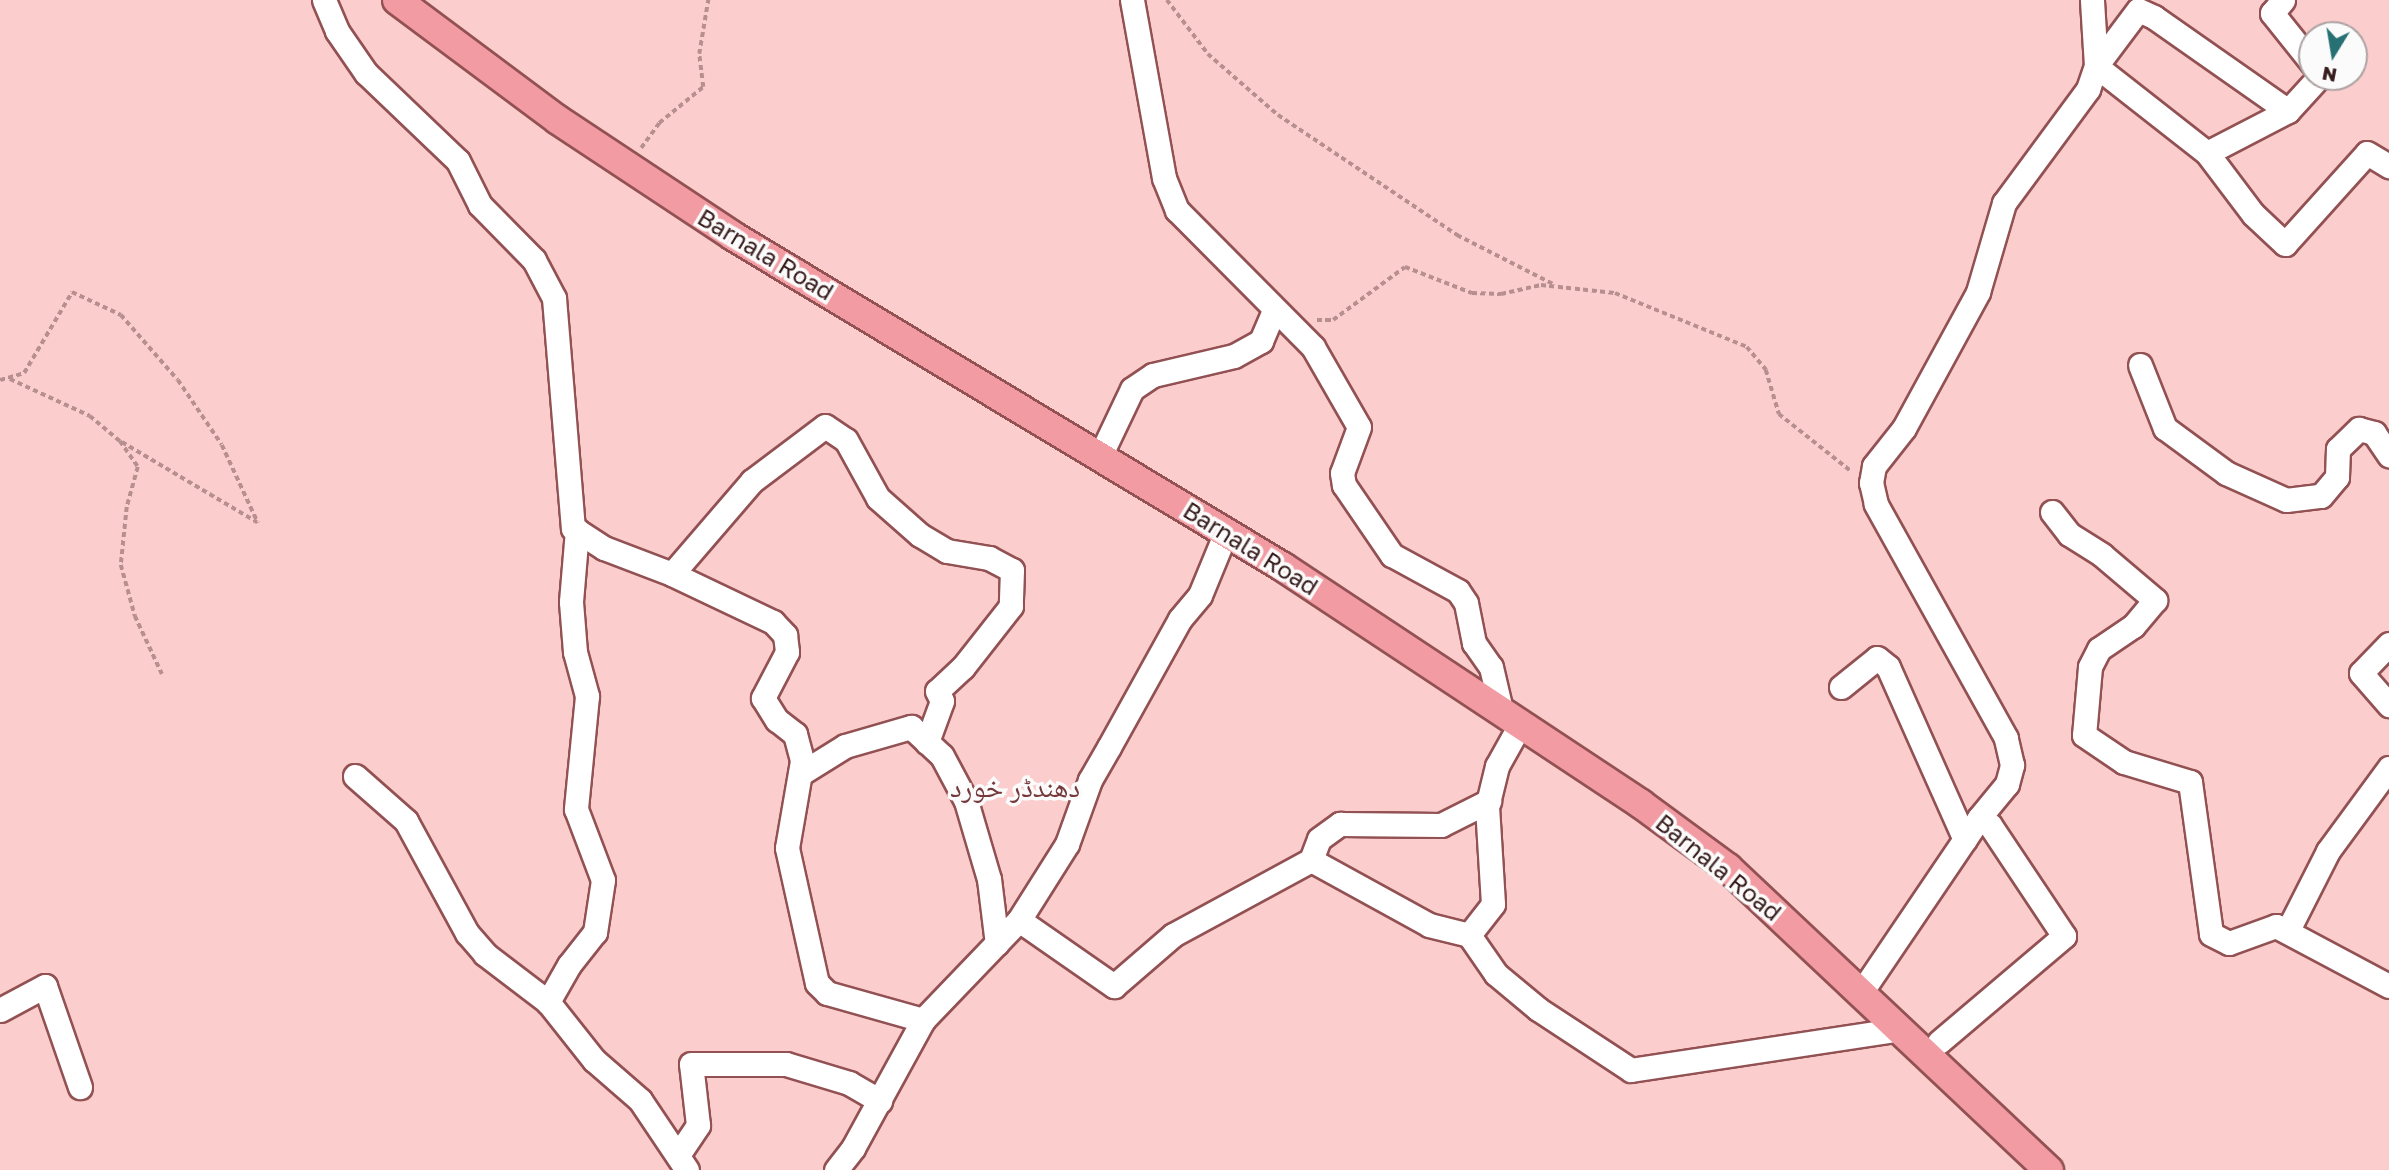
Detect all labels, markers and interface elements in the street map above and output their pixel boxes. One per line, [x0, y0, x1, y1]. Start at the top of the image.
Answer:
north arrow [2298, 21, 2368, 91]
text: N [2320, 62, 2339, 88]
street label: Barnala Road [693, 202, 839, 306]
street label: Barnala Road [1178, 495, 1324, 601]
district label: دھندڈر خورد [950, 770, 1080, 804]
street label: Barnala Road [1650, 808, 1788, 926]

